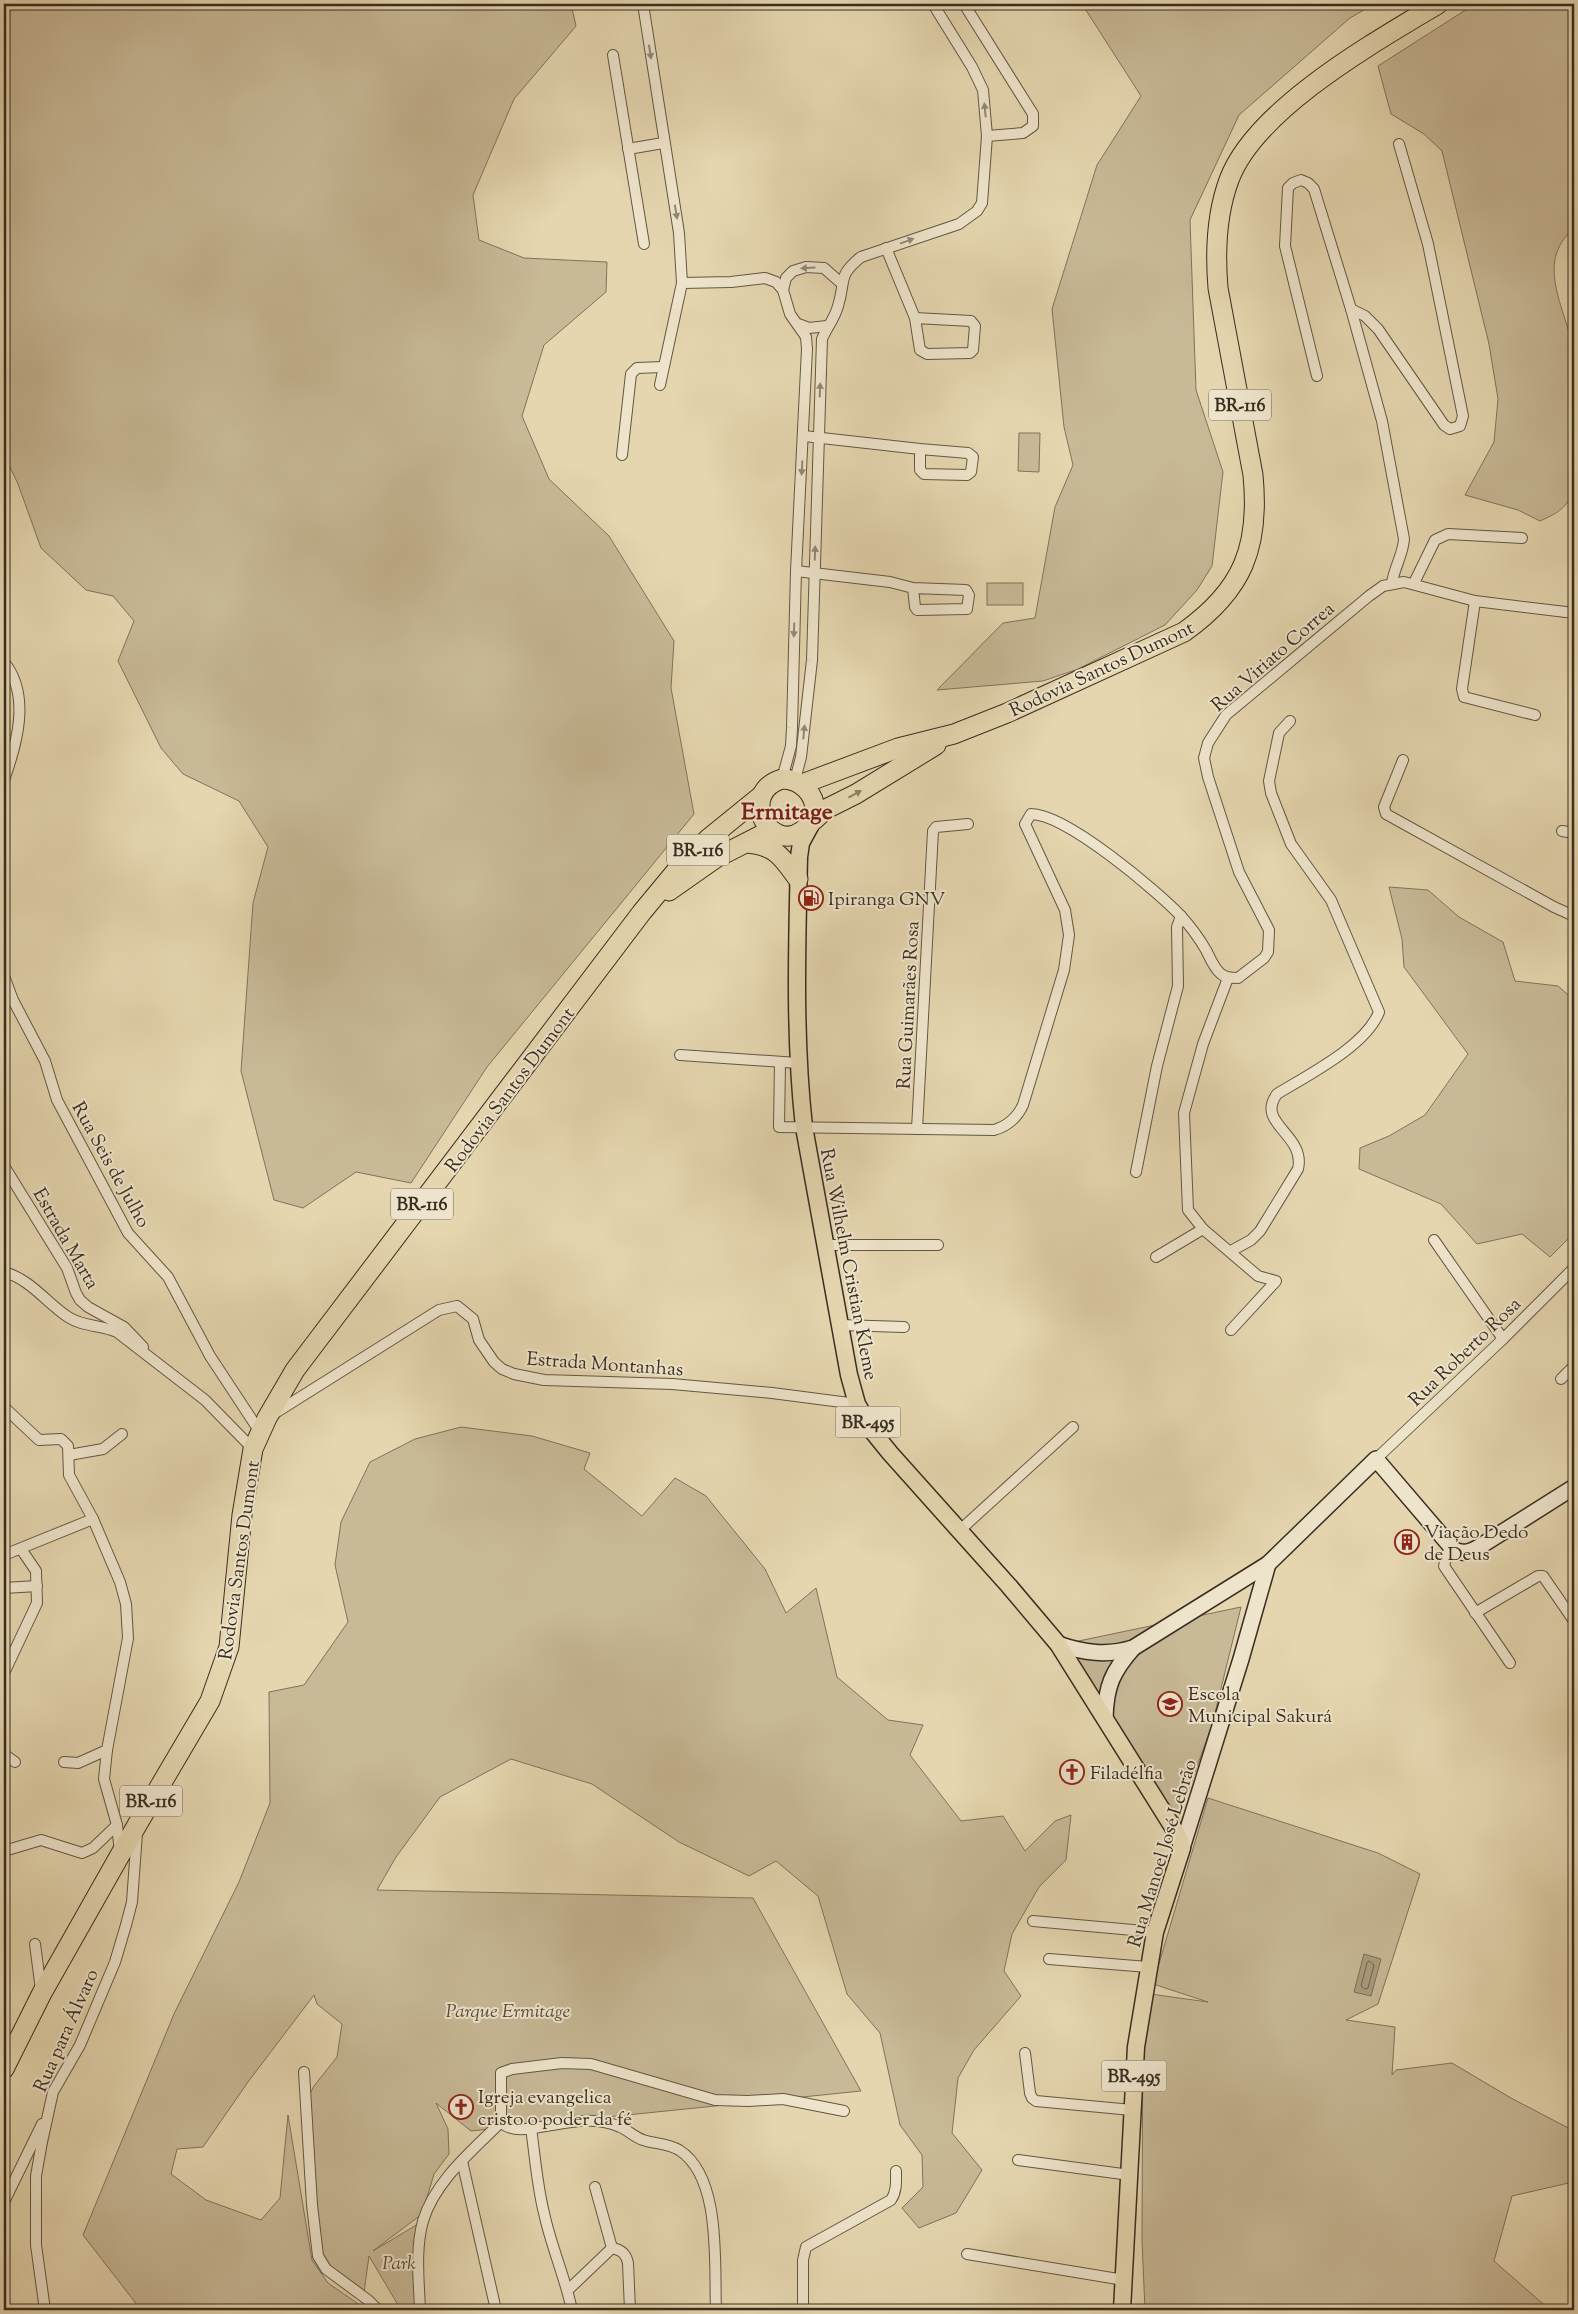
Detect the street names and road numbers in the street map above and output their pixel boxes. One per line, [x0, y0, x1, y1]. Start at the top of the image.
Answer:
road number: BR-116 [1209, 390, 1271, 420]
street label: Rua Viriato Correa [1206, 597, 1341, 719]
street label: Rodovia Santos Dumont [1005, 615, 1199, 725]
road number: BR-116 [667, 834, 729, 866]
street label: Rua Guimarães Rosa [892, 920, 927, 1090]
street label: Rodovia Santos Dumont [440, 1002, 583, 1179]
street label: Rua Seis de Julho [64, 1097, 156, 1233]
street label: Rua Wilhelm Cristian Kleme [812, 1146, 883, 1383]
street label: Estrada Marta [25, 1184, 105, 1295]
road number: BR-116 [391, 1188, 453, 1220]
street label: Rua Roberto Rosa [1403, 1292, 1528, 1414]
street label: Estrada Montanhas [526, 1347, 684, 1384]
road number: BR-495 [836, 1406, 900, 1438]
street label: Rodovia Santos Dumont [213, 1458, 268, 1662]
street label: Rua Manoel José Lebrão [1122, 1756, 1205, 1951]
road number: BR-116 [120, 1785, 182, 1816]
street label: Rua para Álvaro [28, 1965, 107, 2097]
road number: BR-495 [1102, 2060, 1166, 2092]

